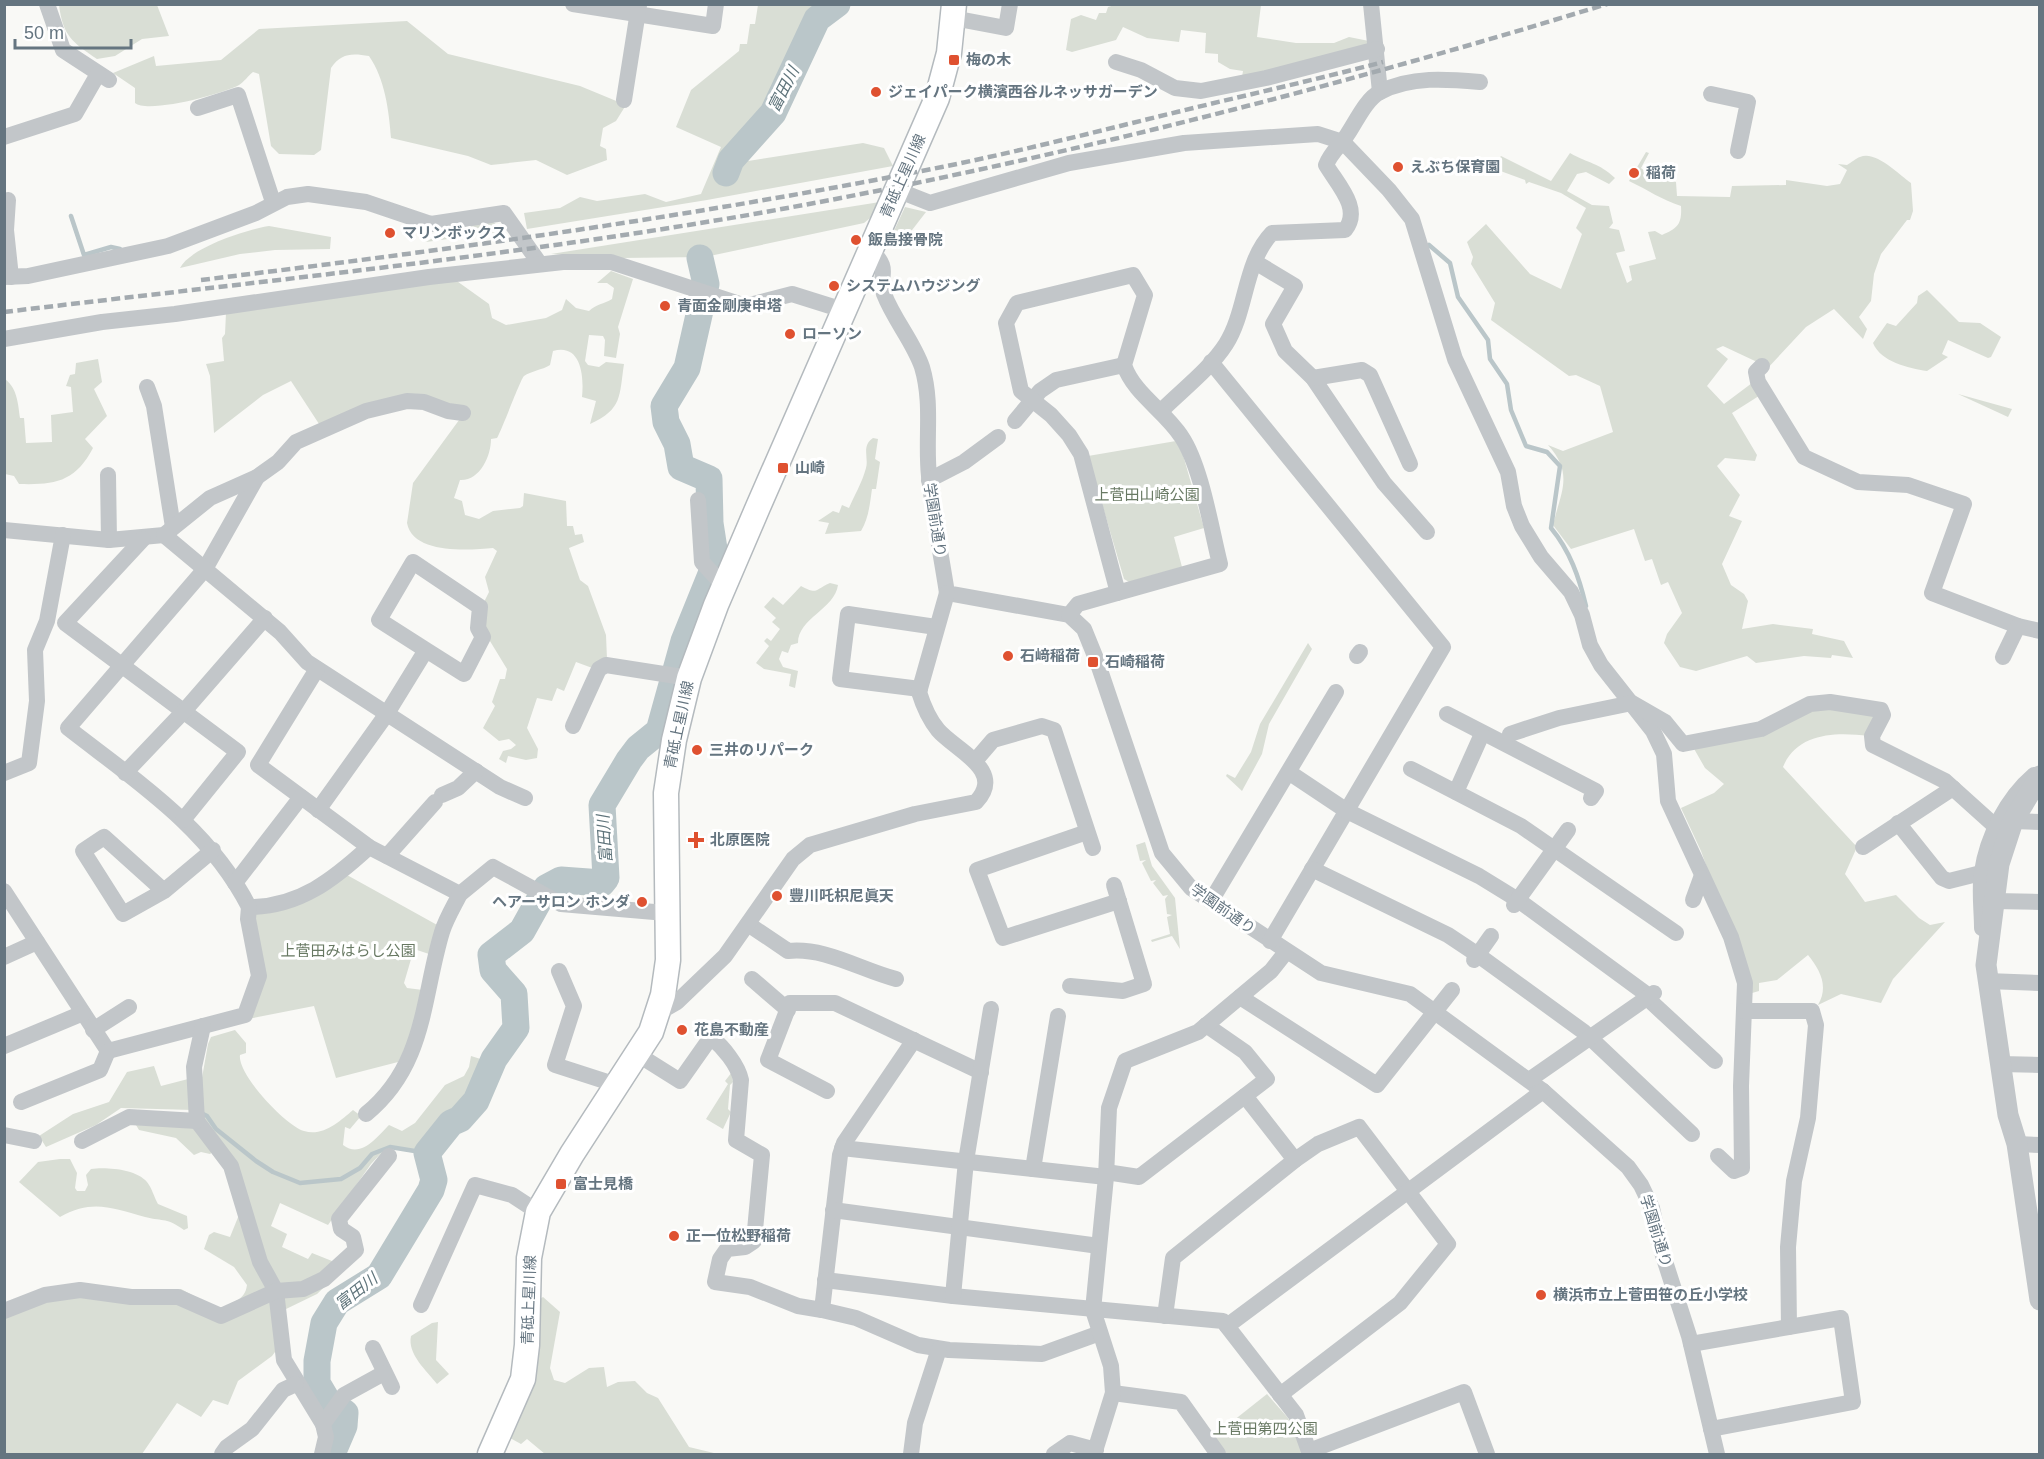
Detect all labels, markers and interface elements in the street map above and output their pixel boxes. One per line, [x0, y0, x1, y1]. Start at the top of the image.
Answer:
scale bar [15, 12, 130, 50]
text: 50 m [24, 23, 64, 43]
place label: 梅の木 [966, 51, 1011, 68]
marker: 梅の木 [947, 53, 961, 67]
water label: 富田川 [765, 62, 803, 114]
place label: ジェイパーク横濱西谷ルネッサガーデン [888, 83, 1158, 100]
marker: ジェイパーク横濱西谷ルネッサガーデン [869, 85, 883, 99]
street label: 青砥上星川線 [876, 131, 929, 220]
place label: えぶち保育園 [1410, 158, 1500, 175]
marker: えぶち保育園 [1391, 160, 1405, 174]
place label: 稲荷 [1646, 164, 1676, 181]
marker: 稲荷 [1627, 166, 1641, 180]
place label: マリンボックス [402, 224, 507, 241]
marker: マリンボックス [383, 226, 397, 240]
place label: 飯島接骨院 [868, 231, 943, 248]
marker: 飯島接骨院 [849, 233, 863, 247]
place label: システムハウジング [846, 277, 981, 294]
marker: システムハウジング [827, 279, 841, 293]
place label: 青面金剛庚申塔 [677, 297, 782, 314]
marker: 青面金剛庚申塔 [658, 299, 672, 313]
place label: ローソン [802, 325, 862, 342]
marker: ローソン [783, 327, 797, 341]
place label: 山崎 [795, 459, 825, 476]
marker: 山崎 [776, 461, 790, 475]
street label: 学園前通り [921, 482, 950, 558]
park label: 上菅田山崎公園 [1094, 486, 1200, 503]
place label: 石﨑稲荷 [1020, 647, 1080, 664]
marker: 石﨑稲荷 [1001, 649, 1015, 663]
place label: 石崎稲荷 [1105, 653, 1165, 670]
marker: 石崎稲荷 [1086, 655, 1100, 669]
street label: 青砥上星川線 [661, 679, 696, 771]
place label: 三井のリパーク [709, 741, 814, 758]
marker: 三井のリパーク [690, 743, 704, 757]
water label: 富田川 [594, 812, 615, 864]
marker: 北原医院 [687, 831, 705, 849]
place label: 北原医院 [710, 831, 770, 848]
street label: 学園前通り [1188, 880, 1259, 937]
place label: 豐川吒枳尼眞天 [789, 887, 894, 904]
marker: 豐川吒枳尼眞天 [770, 889, 784, 903]
place label: ヘアーサロン ホンダ [492, 893, 630, 910]
marker: ヘアーサロン ホンダ [635, 895, 649, 909]
park label: 上菅田みはらし公園 [280, 942, 416, 959]
place label: 花島不動産 [694, 1021, 769, 1038]
marker: 花島不動産 [675, 1023, 689, 1037]
place label: 富士見橋 [573, 1175, 634, 1192]
marker: 富士見橋 [554, 1177, 568, 1191]
street label: 学園前通り [1637, 1192, 1676, 1269]
place label: 正一位松野稲荷 [686, 1227, 791, 1244]
marker: 正一位松野稲荷 [667, 1229, 681, 1243]
street label: 青砥上星川線 [518, 1255, 539, 1345]
water label: 富田川 [332, 1269, 382, 1313]
place label: 横浜市立上菅田笹の丘小学校 [1553, 1286, 1748, 1303]
marker: 横浜市立上菅田笹の丘小学校 [1534, 1288, 1548, 1302]
park label: 上菅田第四公園 [1212, 1420, 1318, 1437]

